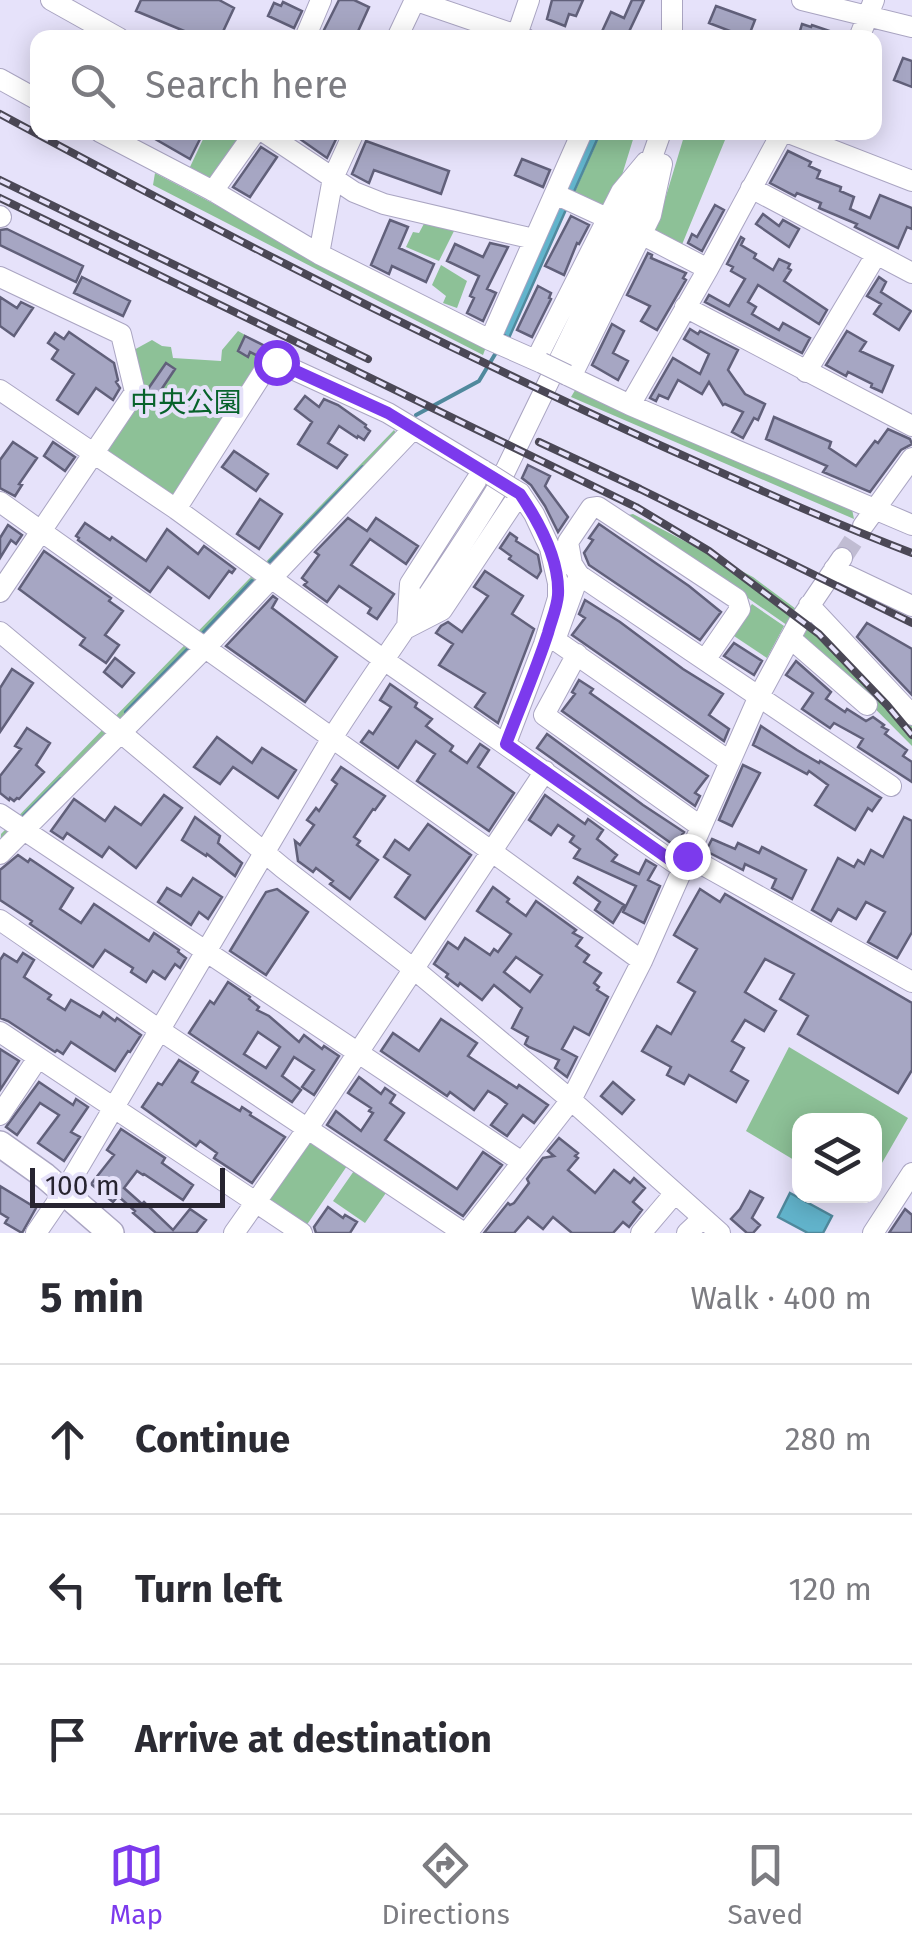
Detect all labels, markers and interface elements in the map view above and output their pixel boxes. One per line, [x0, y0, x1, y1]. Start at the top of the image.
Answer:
search box [30, 30, 882, 140]
icon: search [65, 58, 120, 113]
text: Search here [145, 62, 348, 108]
route start [254, 340, 300, 386]
park label: 中央公園 [130, 386, 242, 419]
route end [665, 834, 711, 880]
map controls [792, 1113, 882, 1203]
button: layers [792, 1113, 882, 1203]
scale bar [30, 1163, 225, 1208]
text: 100 m [45, 1169, 120, 1202]
text: 5 min [40, 1273, 144, 1323]
text: Walk · 400 m [690, 1279, 872, 1317]
icon: ahead [40, 1412, 95, 1467]
text: Continue [135, 1416, 290, 1462]
text: 280 m [785, 1420, 872, 1458]
icon: left [40, 1562, 95, 1617]
text: Turn left [135, 1566, 282, 1612]
text: 120 m [789, 1570, 872, 1608]
icon: arrive [40, 1712, 95, 1767]
text: Arrive at destination [135, 1716, 492, 1762]
tab: Map [109, 1838, 164, 1931]
tab: Directions [381, 1838, 510, 1931]
tab: Saved [727, 1838, 803, 1931]

